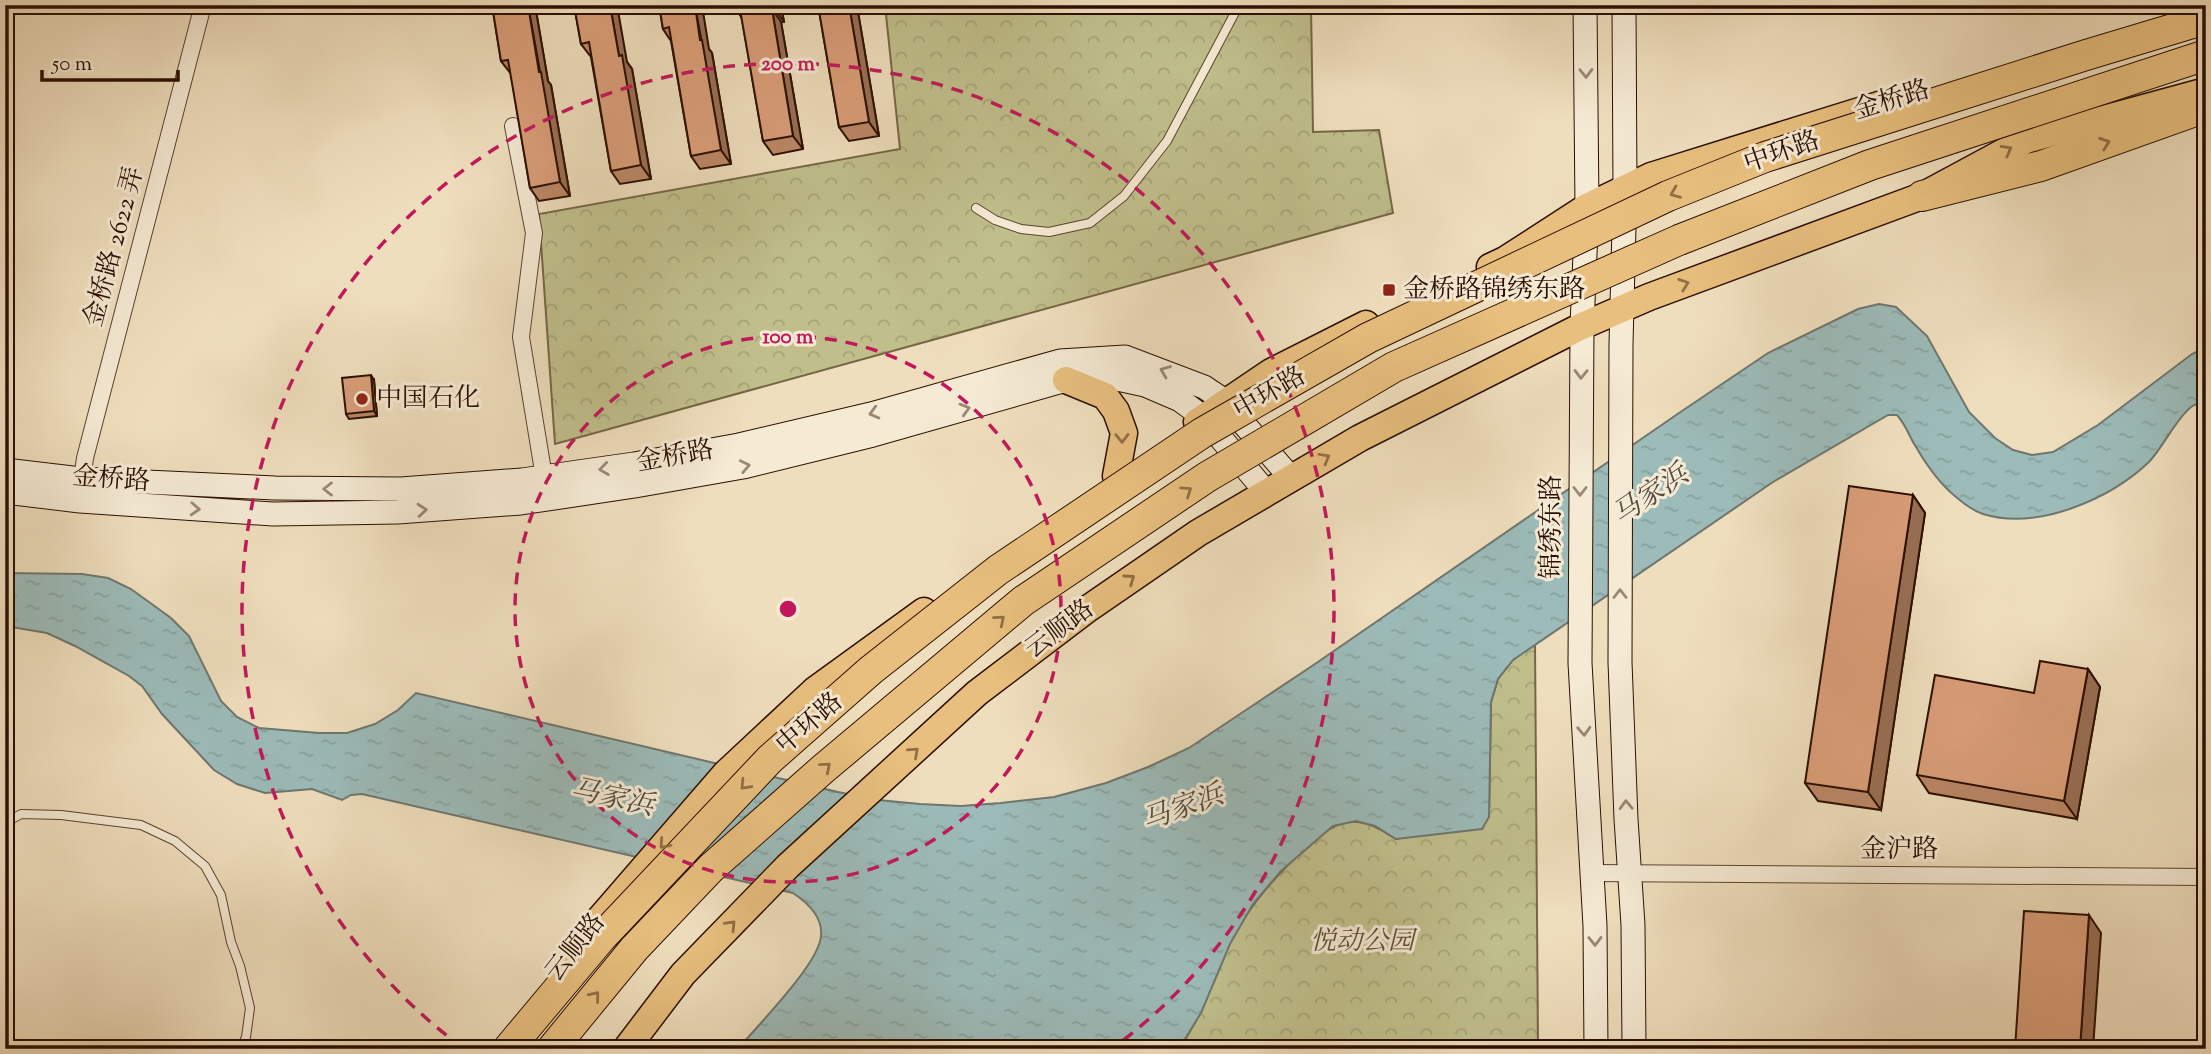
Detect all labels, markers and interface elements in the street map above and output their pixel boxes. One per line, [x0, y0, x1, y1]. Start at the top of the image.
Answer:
scale bar [42, 38, 178, 82]
text: 50 m [51, 50, 92, 80]
text: 200 m [761, 50, 816, 80]
one-way arrow [1578, 69, 1594, 79]
street label: 金桥路 [1849, 72, 1935, 130]
street label: 中环路 [1739, 123, 1825, 183]
one-way arrow [2099, 137, 2111, 151]
one-way arrow [2000, 145, 2012, 158]
street label: 金桥路 2622 弄 [76, 163, 154, 331]
one-way arrow [1670, 185, 1683, 199]
place label: 金桥路锦绣东路 [1403, 272, 1585, 309]
one-way arrow [1678, 278, 1690, 292]
marker: 金桥路锦绣东路 [1381, 282, 1397, 298]
text: 100 m [763, 323, 814, 353]
street label: 中环路 [1227, 358, 1313, 430]
one-way arrow [1160, 366, 1172, 380]
one-way arrow [1573, 370, 1589, 380]
place label: 中国石化 [376, 381, 480, 418]
marker: 中国石化 [354, 391, 370, 407]
one-way arrow [959, 403, 971, 417]
one-way arrow [868, 405, 880, 419]
street label: 金桥路 [633, 432, 717, 482]
one-way arrow [1114, 432, 1129, 443]
one-way arrow [1318, 453, 1331, 466]
water label: 马家浜 [1605, 455, 1699, 536]
street label: 金桥路 [71, 459, 151, 501]
one-way arrow [739, 460, 751, 474]
one-way arrow [598, 461, 609, 476]
street label: 锦绣东路 [1534, 475, 1571, 579]
one-way arrow [322, 481, 333, 497]
one-way arrow [1179, 486, 1192, 499]
one-way arrow [1572, 487, 1588, 497]
one-way arrow [190, 502, 201, 517]
one-way arrow [417, 503, 428, 518]
one-way arrow [1122, 575, 1135, 587]
one-way arrow [1612, 588, 1628, 598]
street label: 云顺路 [1018, 592, 1102, 668]
centre of rings [776, 597, 800, 621]
one-way arrow [992, 616, 1004, 629]
street label: 中环路 [768, 684, 852, 764]
one-way arrow [1576, 726, 1591, 737]
one-way arrow [906, 747, 919, 760]
one-way arrow [817, 763, 830, 775]
water label: 马家浜 [567, 771, 659, 828]
water label: 马家浜 [1137, 775, 1231, 842]
one-way arrow [741, 777, 753, 790]
one-way arrow [1618, 799, 1633, 810]
street label: 金沪路 [1860, 832, 1938, 869]
one-way arrow [660, 835, 672, 848]
street label: 云顺路 [537, 906, 615, 990]
one-way arrow [722, 920, 735, 933]
park label: 悦动公园 [1310, 924, 1418, 961]
one-way arrow [1587, 936, 1603, 946]
one-way arrow [587, 992, 600, 1004]

